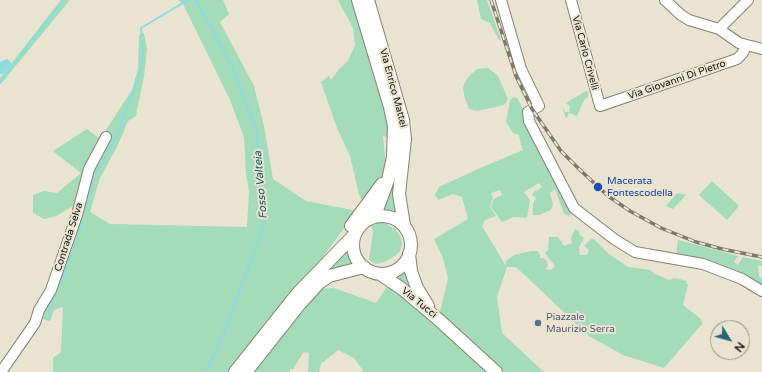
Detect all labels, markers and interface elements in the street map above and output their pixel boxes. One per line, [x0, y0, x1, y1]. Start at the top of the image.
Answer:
street label: Via Carlo Crivelli [569, 14, 601, 92]
street label: Via Enrico Mattei [377, 47, 409, 129]
street label: Via Giovanni Di Pietro [627, 58, 727, 102]
water label: Fosso Valteia [251, 150, 271, 220]
place label: Macerata Fontescodella [607, 175, 673, 198]
marker: Macerata Fontescodella [592, 181, 604, 193]
street label: Contrada Selva [52, 201, 86, 273]
street label: Via Tucci [399, 285, 439, 321]
place label: Piazzale Maurizio Serra [546, 311, 615, 334]
marker: Piazzale Maurizio Serra [533, 318, 543, 328]
north arrow [710, 320, 750, 360]
text: N [731, 339, 747, 354]

